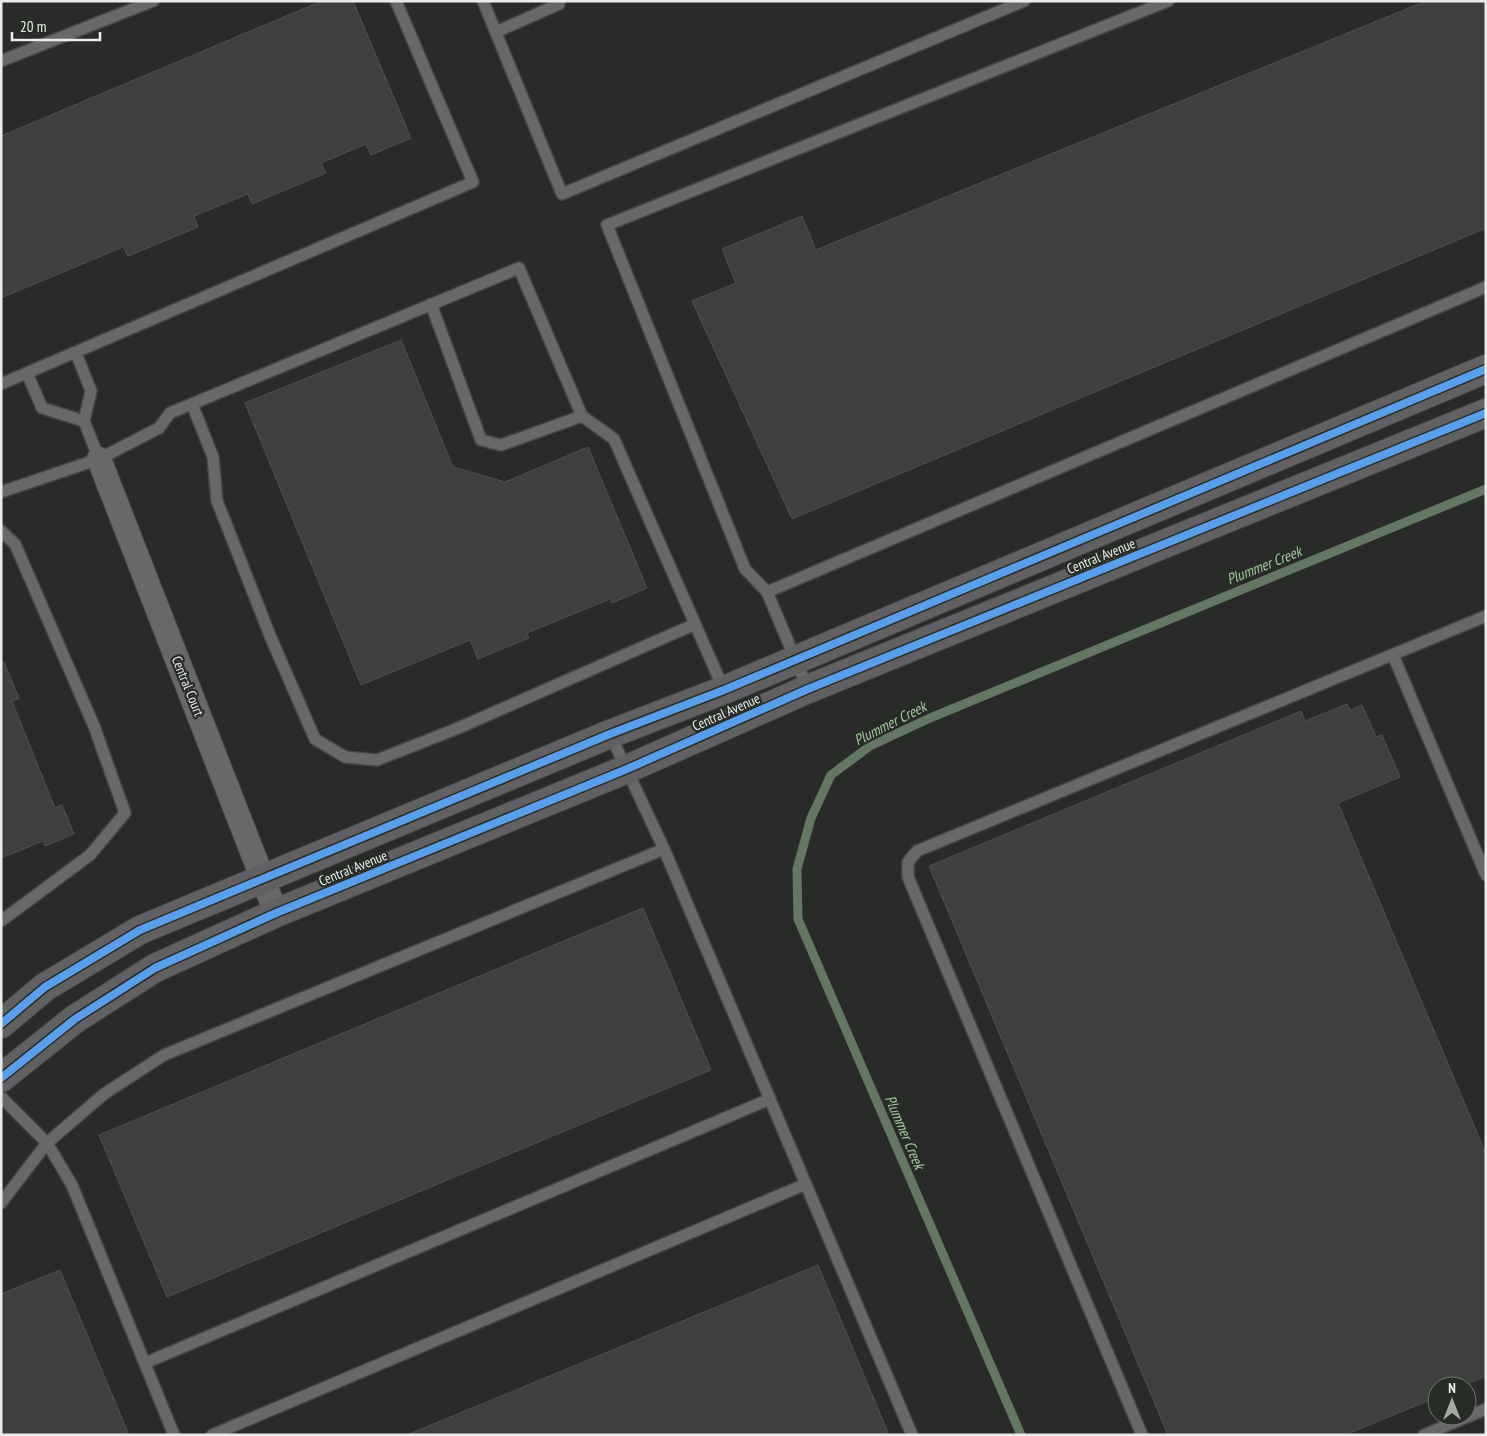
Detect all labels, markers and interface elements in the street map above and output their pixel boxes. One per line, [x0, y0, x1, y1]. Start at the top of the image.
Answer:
scale bar [12, 10, 100, 42]
text: 20 m [20, 17, 46, 36]
street label: Central Avenue [1064, 534, 1138, 578]
water label: Plummer Creek [1224, 541, 1306, 589]
street label: Central Court [168, 653, 208, 719]
street label: Central Avenue [689, 689, 763, 735]
water label: Plummer Creek [851, 696, 931, 749]
street label: Central Avenue [316, 846, 390, 890]
water label: Plummer Creek [881, 1092, 930, 1174]
north arrow [1427, 1376, 1477, 1426]
text: N [1448, 1379, 1456, 1397]

